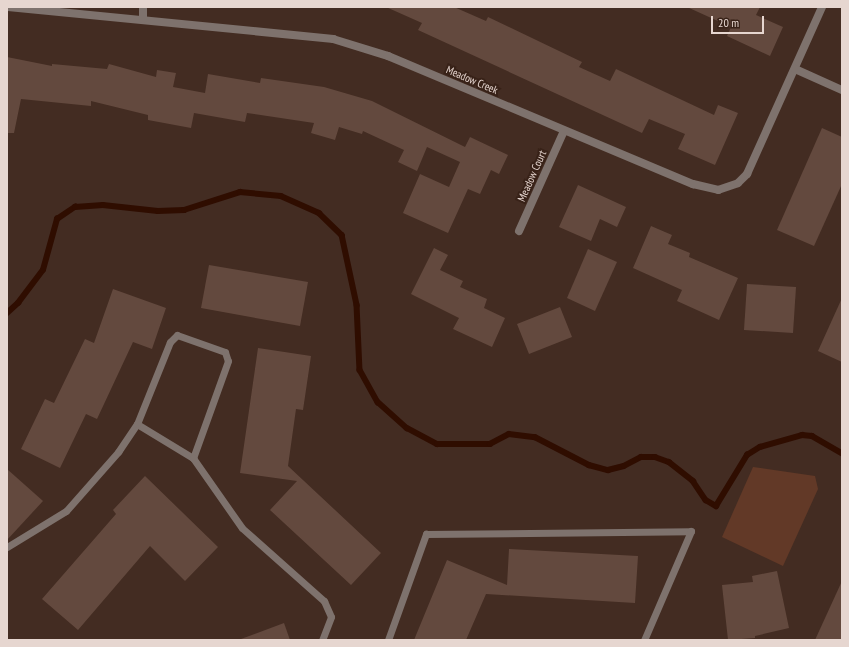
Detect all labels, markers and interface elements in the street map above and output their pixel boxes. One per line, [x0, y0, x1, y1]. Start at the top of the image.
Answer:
scale bar [713, 8, 766, 34]
text: 20 m [718, 15, 739, 30]
street label: Meadow Creek [444, 63, 500, 97]
street label: Meadow Court [515, 148, 549, 204]

